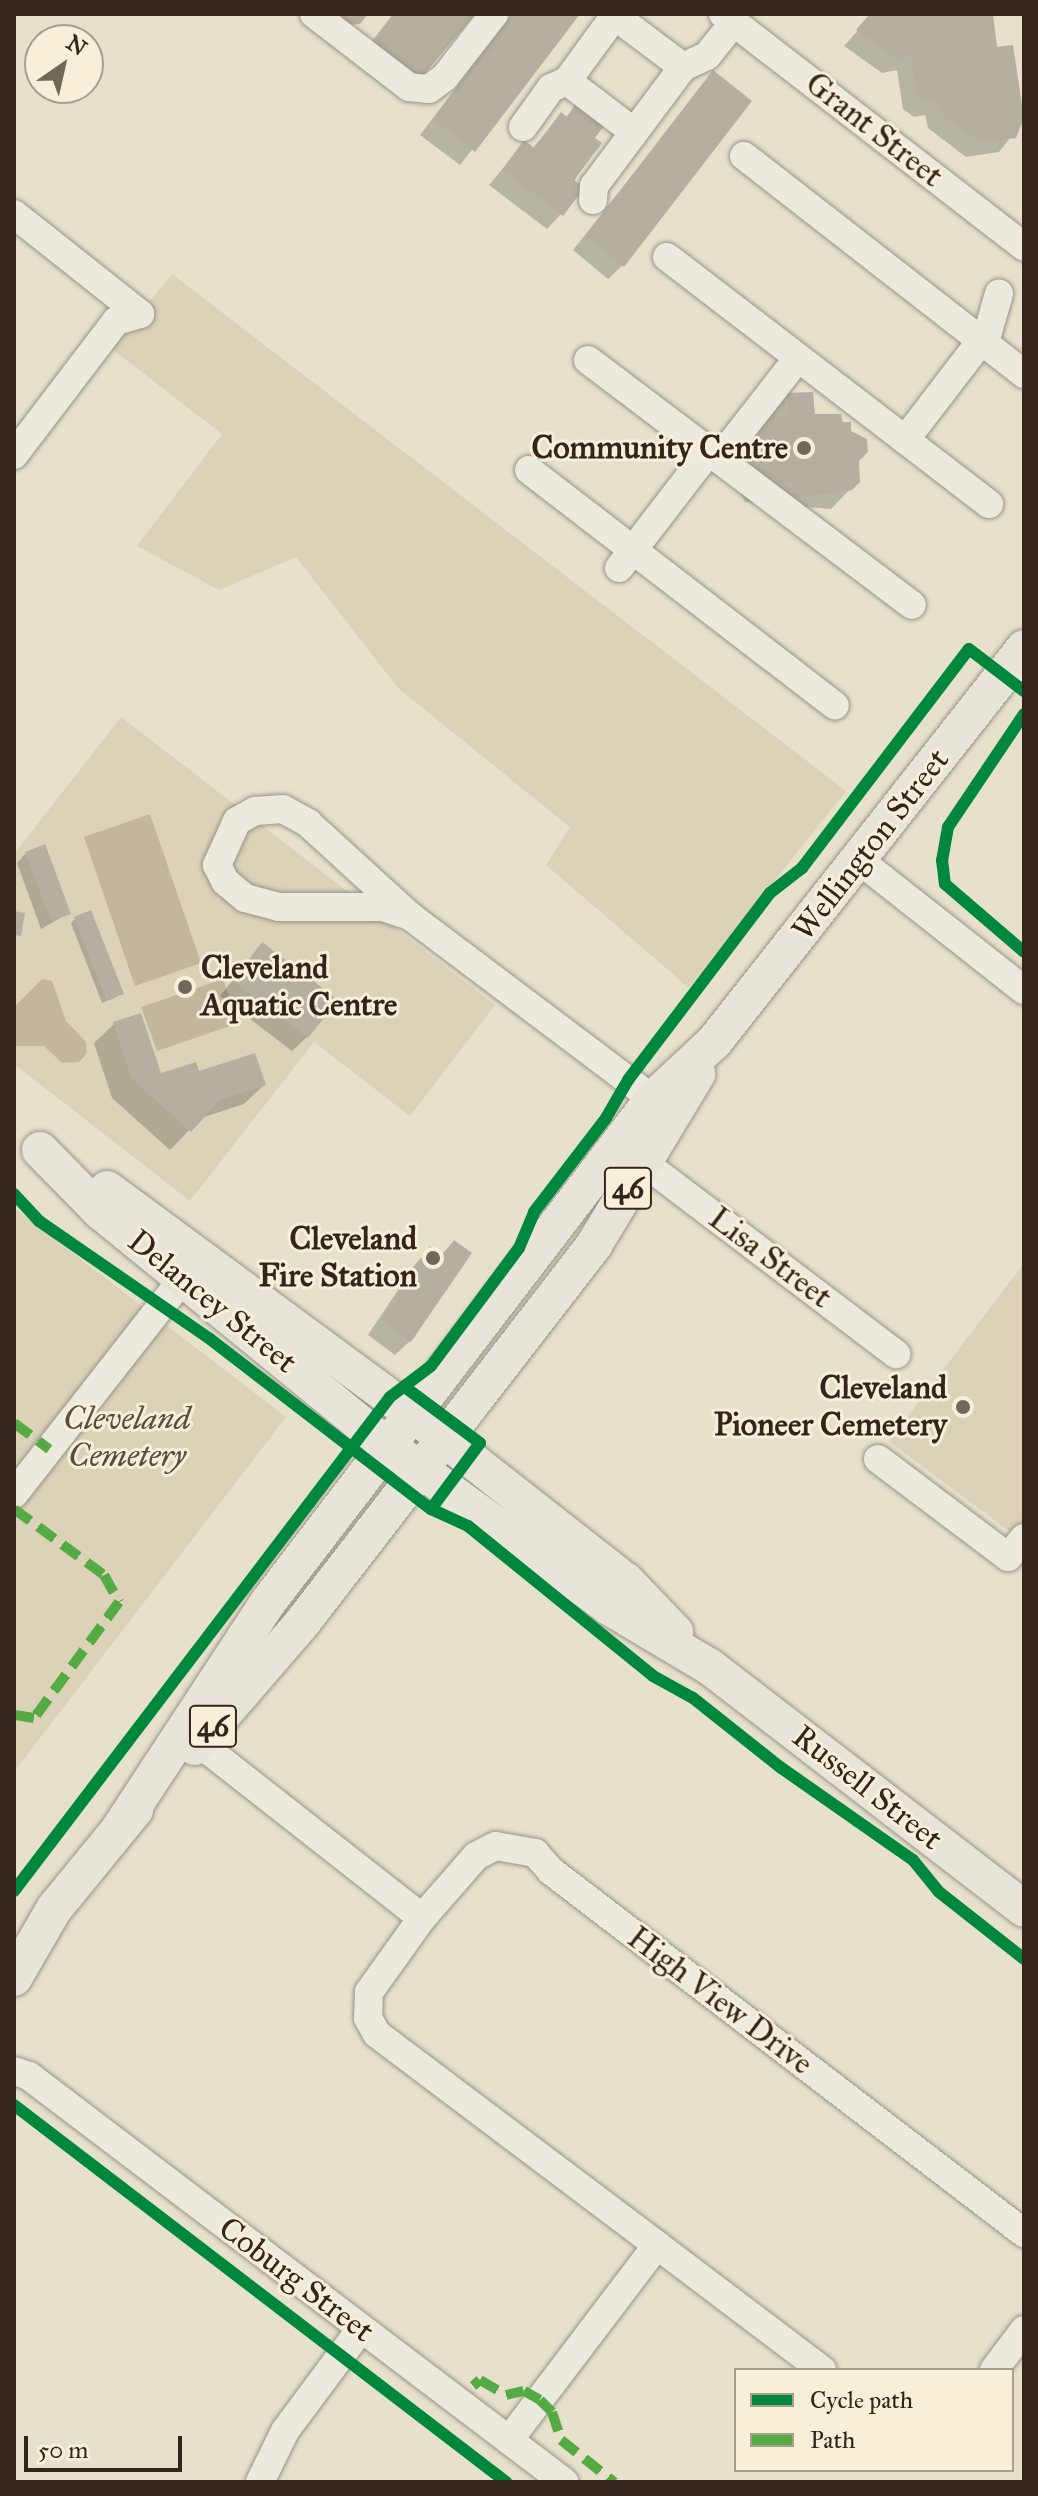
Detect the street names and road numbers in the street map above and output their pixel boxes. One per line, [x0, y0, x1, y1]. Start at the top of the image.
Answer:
street label: Grant Street [798, 64, 950, 196]
street label: Wellington Street [784, 742, 958, 948]
road number: 46 [602, 1162, 654, 1214]
street label: Lisa Street [701, 1199, 839, 1317]
street label: Delancey Street [120, 1222, 304, 1382]
road number: 46 [187, 1700, 239, 1752]
street label: Russell Street [784, 1718, 950, 1858]
street label: High View Drive [620, 1919, 820, 2083]
street label: Coburg Street [211, 2209, 381, 2351]

